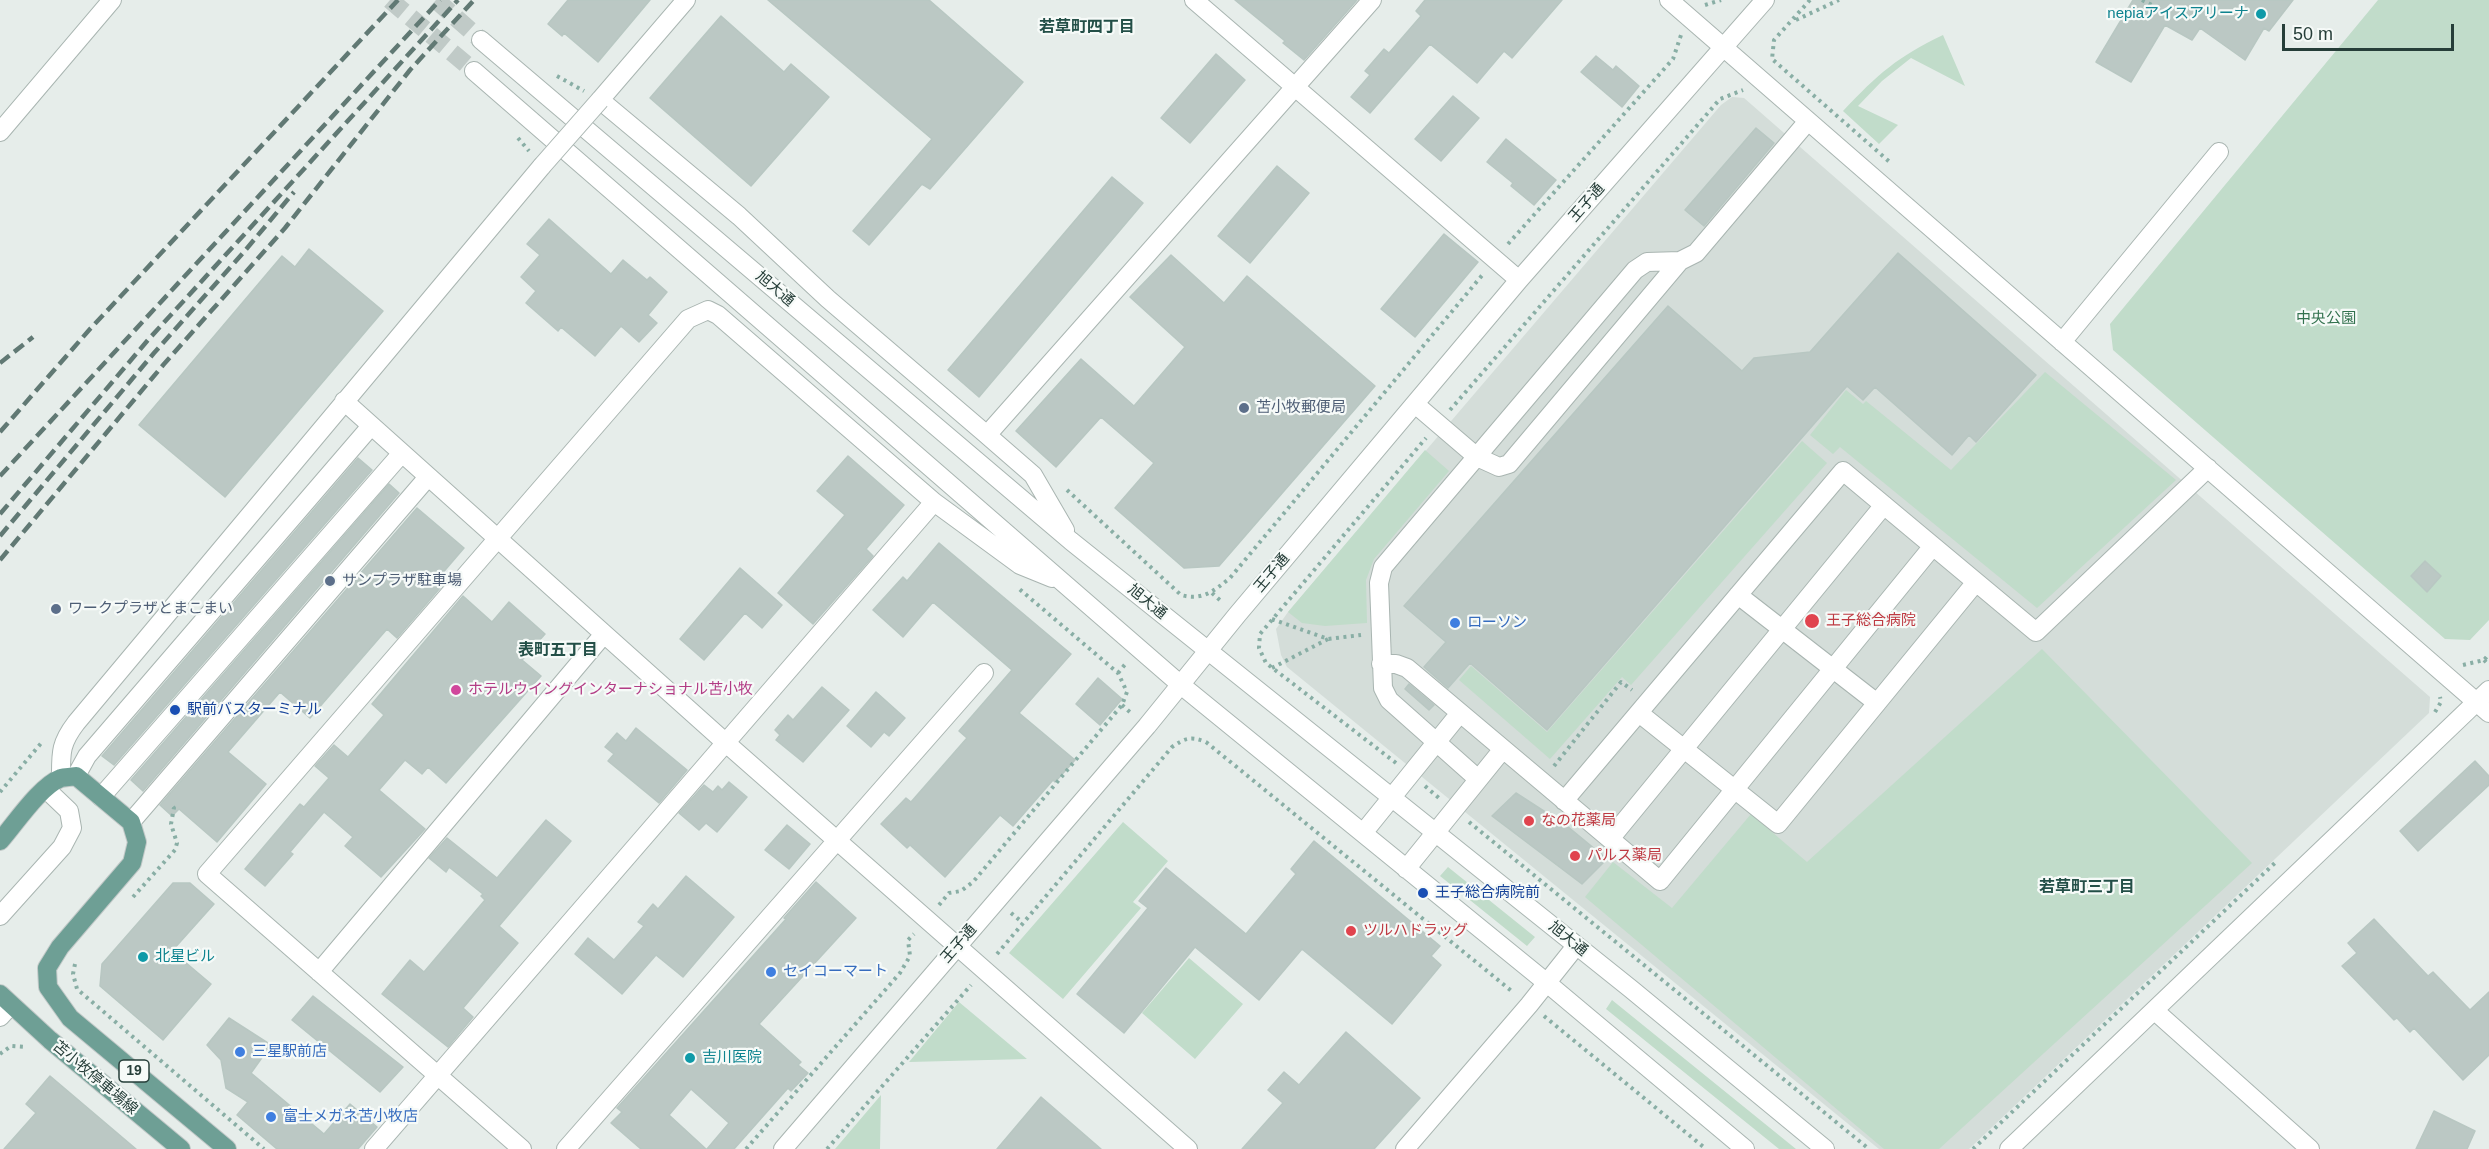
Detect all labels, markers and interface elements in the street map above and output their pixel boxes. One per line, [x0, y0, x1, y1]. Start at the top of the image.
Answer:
place label: nepiaアイスアリーナ [2107, 5, 2249, 23]
marker: nepiaアイスアリーナ [2254, 7, 2268, 21]
scale bar [2285, 12, 2458, 50]
district label: 若草町四丁目 [1039, 18, 1135, 38]
text: 50 m [2293, 24, 2333, 44]
street label: 王子通 [1565, 180, 1609, 226]
street label: 旭大通 [752, 268, 798, 310]
park label: 中央公園 [2296, 310, 2356, 328]
place label: 苫小牧郵便局 [1256, 399, 1346, 417]
marker: 苫小牧郵便局 [1237, 401, 1251, 415]
street label: 王子通 [1251, 550, 1293, 596]
place label: サンプラザ駐車場 [342, 572, 462, 590]
marker: サンプラザ駐車場 [323, 574, 337, 588]
street label: 旭大通 [1124, 581, 1170, 623]
place label: ワークプラザとまこまい [68, 600, 233, 618]
marker: ワークプラザとまこまい [49, 602, 63, 616]
marker: 王子総合病院 [1803, 612, 1821, 630]
place label: 王子総合病院 [1826, 612, 1916, 630]
place label: ローソン [1467, 614, 1527, 632]
marker: ローソン [1448, 616, 1462, 630]
district label: 表町五丁目 [518, 641, 598, 661]
place label: ホテルウイングインターナショナル苫小牧 [468, 681, 753, 699]
marker: ホテルウイングインターナショナル苫小牧 [449, 683, 463, 697]
place label: 駅前バスターミナル [187, 701, 322, 719]
marker: 駅前バスターミナル [168, 703, 182, 717]
place label: なの花薬局 [1541, 812, 1616, 830]
marker: なの花薬局 [1522, 814, 1536, 828]
place label: パルス薬局 [1587, 847, 1662, 865]
marker: パルス薬局 [1568, 849, 1582, 863]
district label: 若草町三丁目 [2039, 878, 2135, 898]
place label: 王子総合病院前 [1435, 884, 1540, 902]
marker: 王子総合病院前 [1416, 886, 1430, 900]
street label: 旭大通 [1545, 918, 1591, 960]
street label: 王子通 [937, 921, 981, 967]
place label: ツルハドラッグ [1363, 922, 1468, 940]
marker: ツルハドラッグ [1344, 924, 1358, 938]
place label: 北星ビル [155, 948, 215, 966]
marker: 北星ビル [136, 950, 150, 964]
place label: セイコーマート [783, 963, 888, 981]
marker: セイコーマート [764, 965, 778, 979]
street label: 苫小牧停車場線 [49, 1037, 141, 1119]
place label: 三星駅前店 [252, 1043, 327, 1061]
marker: 三星駅前店 [233, 1045, 247, 1059]
place label: 吉川医院 [702, 1049, 762, 1067]
marker: 吉川医院 [683, 1051, 697, 1065]
road number: 19 [119, 1060, 149, 1082]
place label: 富士メガネ苫小牧店 [283, 1108, 418, 1126]
marker: 富士メガネ苫小牧店 [264, 1110, 278, 1124]

